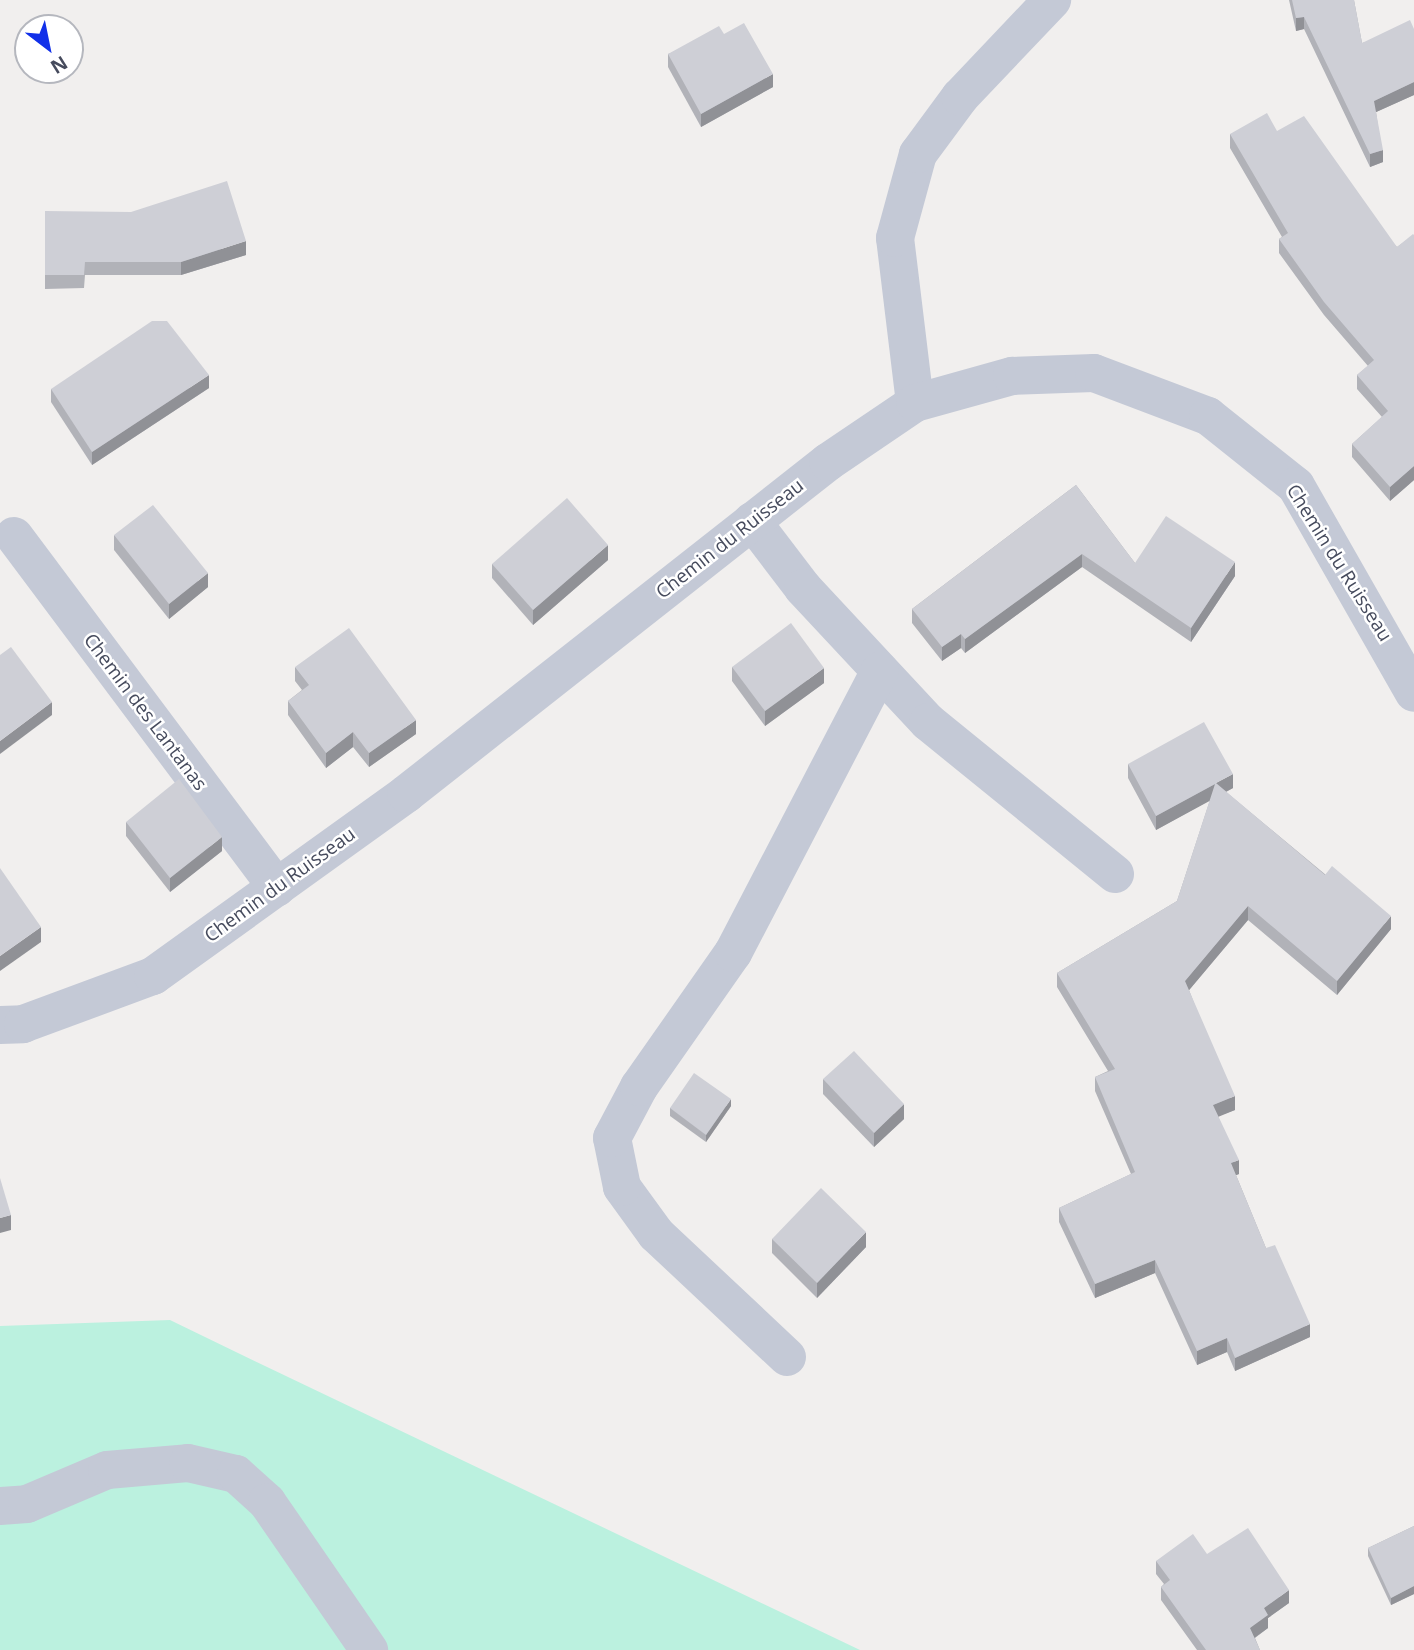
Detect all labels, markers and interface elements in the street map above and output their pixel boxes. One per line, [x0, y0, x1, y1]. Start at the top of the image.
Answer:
north arrow [14, 14, 84, 84]
text: N [46, 50, 73, 80]
street label: Chemin du Ruisseau [652, 474, 808, 604]
street label: Chemin du Ruisseau [1281, 480, 1397, 646]
street label: Chemin des Lantanas [79, 629, 211, 795]
street label: Chemin du Ruisseau [200, 823, 360, 947]

